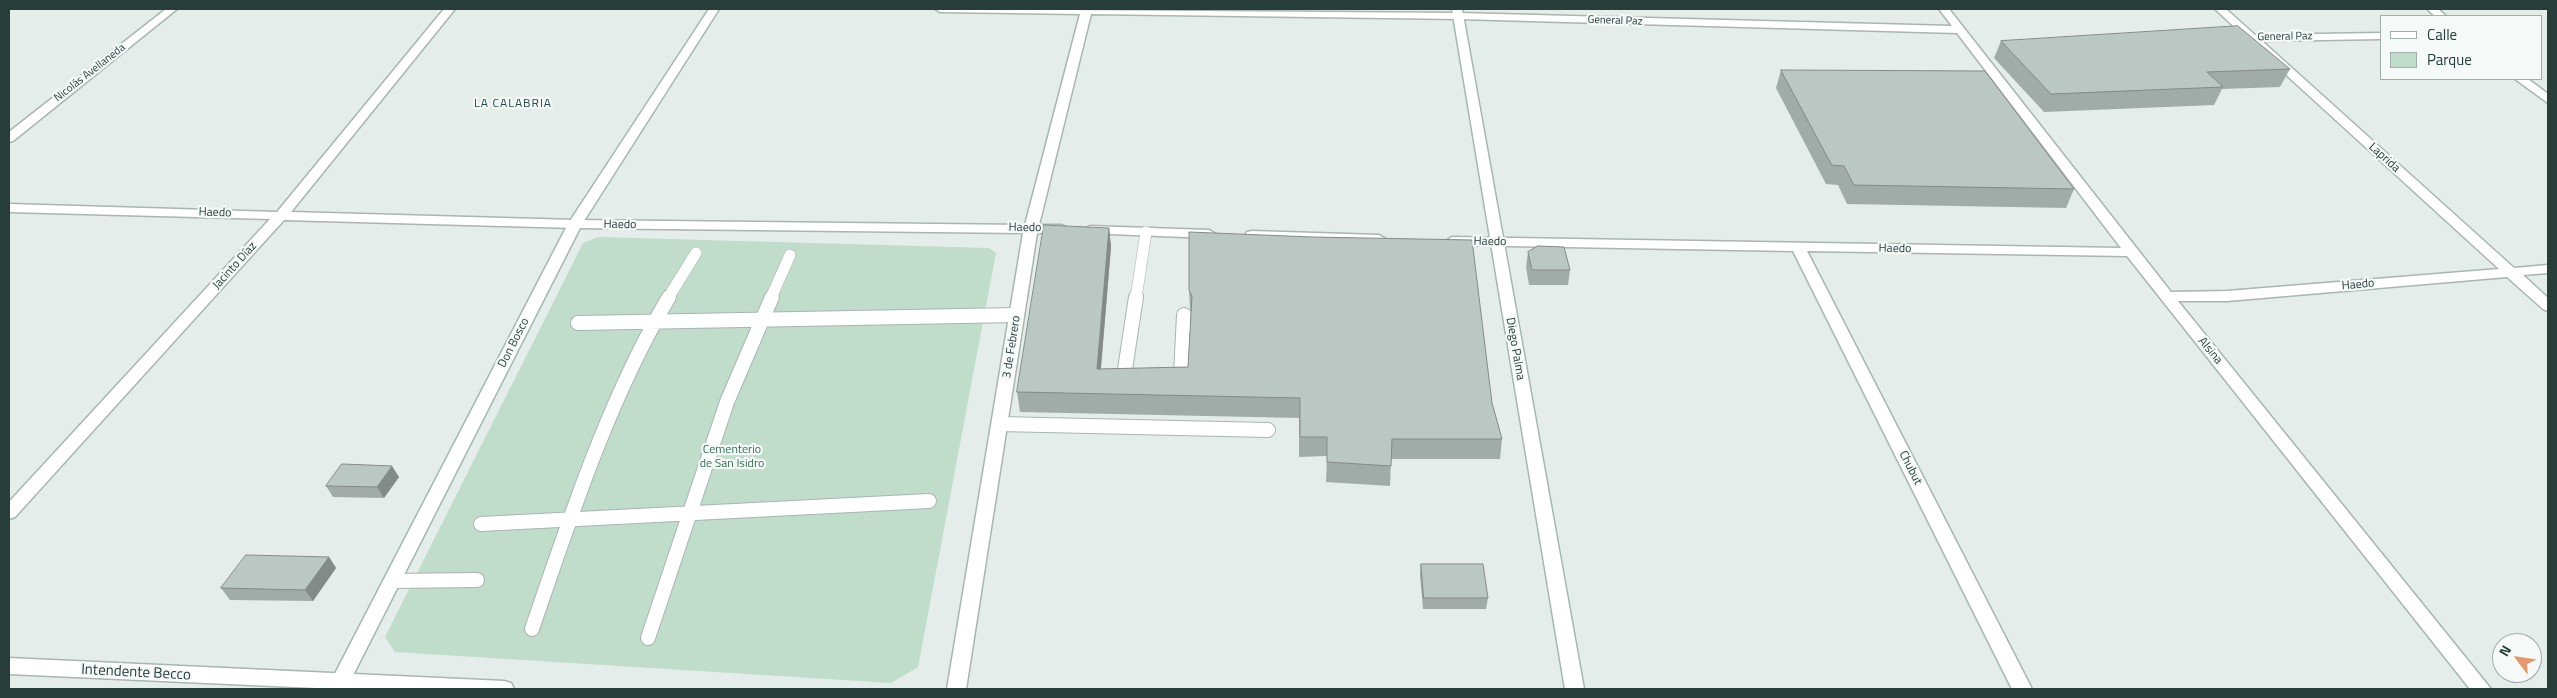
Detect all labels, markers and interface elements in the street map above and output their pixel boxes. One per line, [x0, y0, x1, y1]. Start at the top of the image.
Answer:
street label: General Paz [1587, 13, 1643, 29]
legend [2380, 15, 2542, 80]
text: Calle [2427, 23, 2457, 46]
street label: General Paz [2257, 30, 2313, 44]
street label: Nicolás Avellaneda [52, 41, 128, 105]
text: Parque [2427, 48, 2472, 71]
district label: LA CALABRIA [473, 97, 553, 111]
street label: Laprida [2365, 140, 2403, 176]
street label: Haedo [198, 205, 232, 221]
street label: Haedo [603, 218, 637, 232]
street label: Haedo [1008, 221, 1042, 235]
street label: Haedo [1473, 235, 1507, 249]
street label: Jacinto Díaz [210, 239, 260, 293]
street label: Haedo [1878, 242, 1912, 256]
street label: Haedo [2341, 276, 2375, 294]
street label: 3 de Febrero [1000, 315, 1024, 379]
street label: Don Bosco [495, 316, 533, 370]
street label: Diego Palma [1502, 317, 1528, 381]
street label: Alsina [2195, 335, 2225, 367]
park label: Cementerio de San Isidro [700, 443, 764, 471]
street label: Chubut [1895, 449, 1925, 487]
north arrow [2492, 633, 2542, 683]
text: N [2493, 641, 2516, 660]
street label: Intendente Becco [81, 661, 191, 685]

